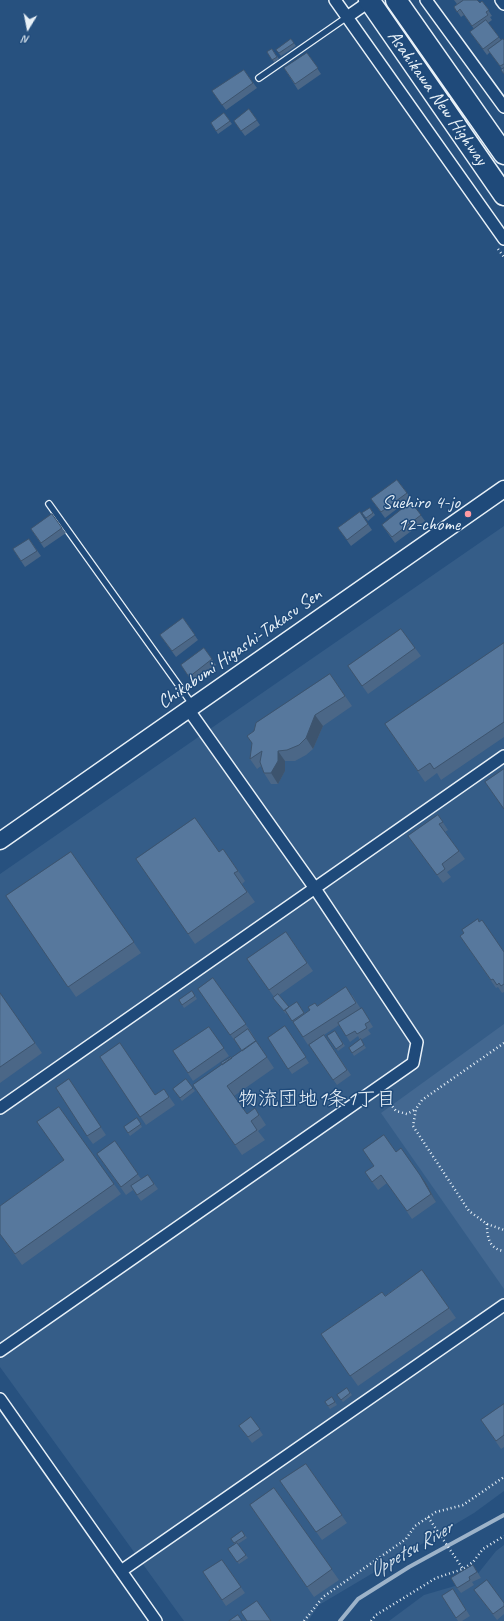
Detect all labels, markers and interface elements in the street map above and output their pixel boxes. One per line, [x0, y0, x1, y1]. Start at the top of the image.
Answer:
north arrow [8, 8, 48, 48]
street label: Asahikawa New Highway [382, 26, 492, 170]
text: N [21, 32, 30, 47]
place label: Suehiro 4-jo 12-chome [382, 492, 460, 536]
marker: Suehiro 4-jo 12-chome [463, 509, 473, 519]
street label: Chikabumi Higashi-Takasu Sen [154, 584, 326, 714]
district label: 物流団地1条1丁目 [238, 1088, 396, 1112]
water label: Uppetsu River [365, 1517, 457, 1583]

